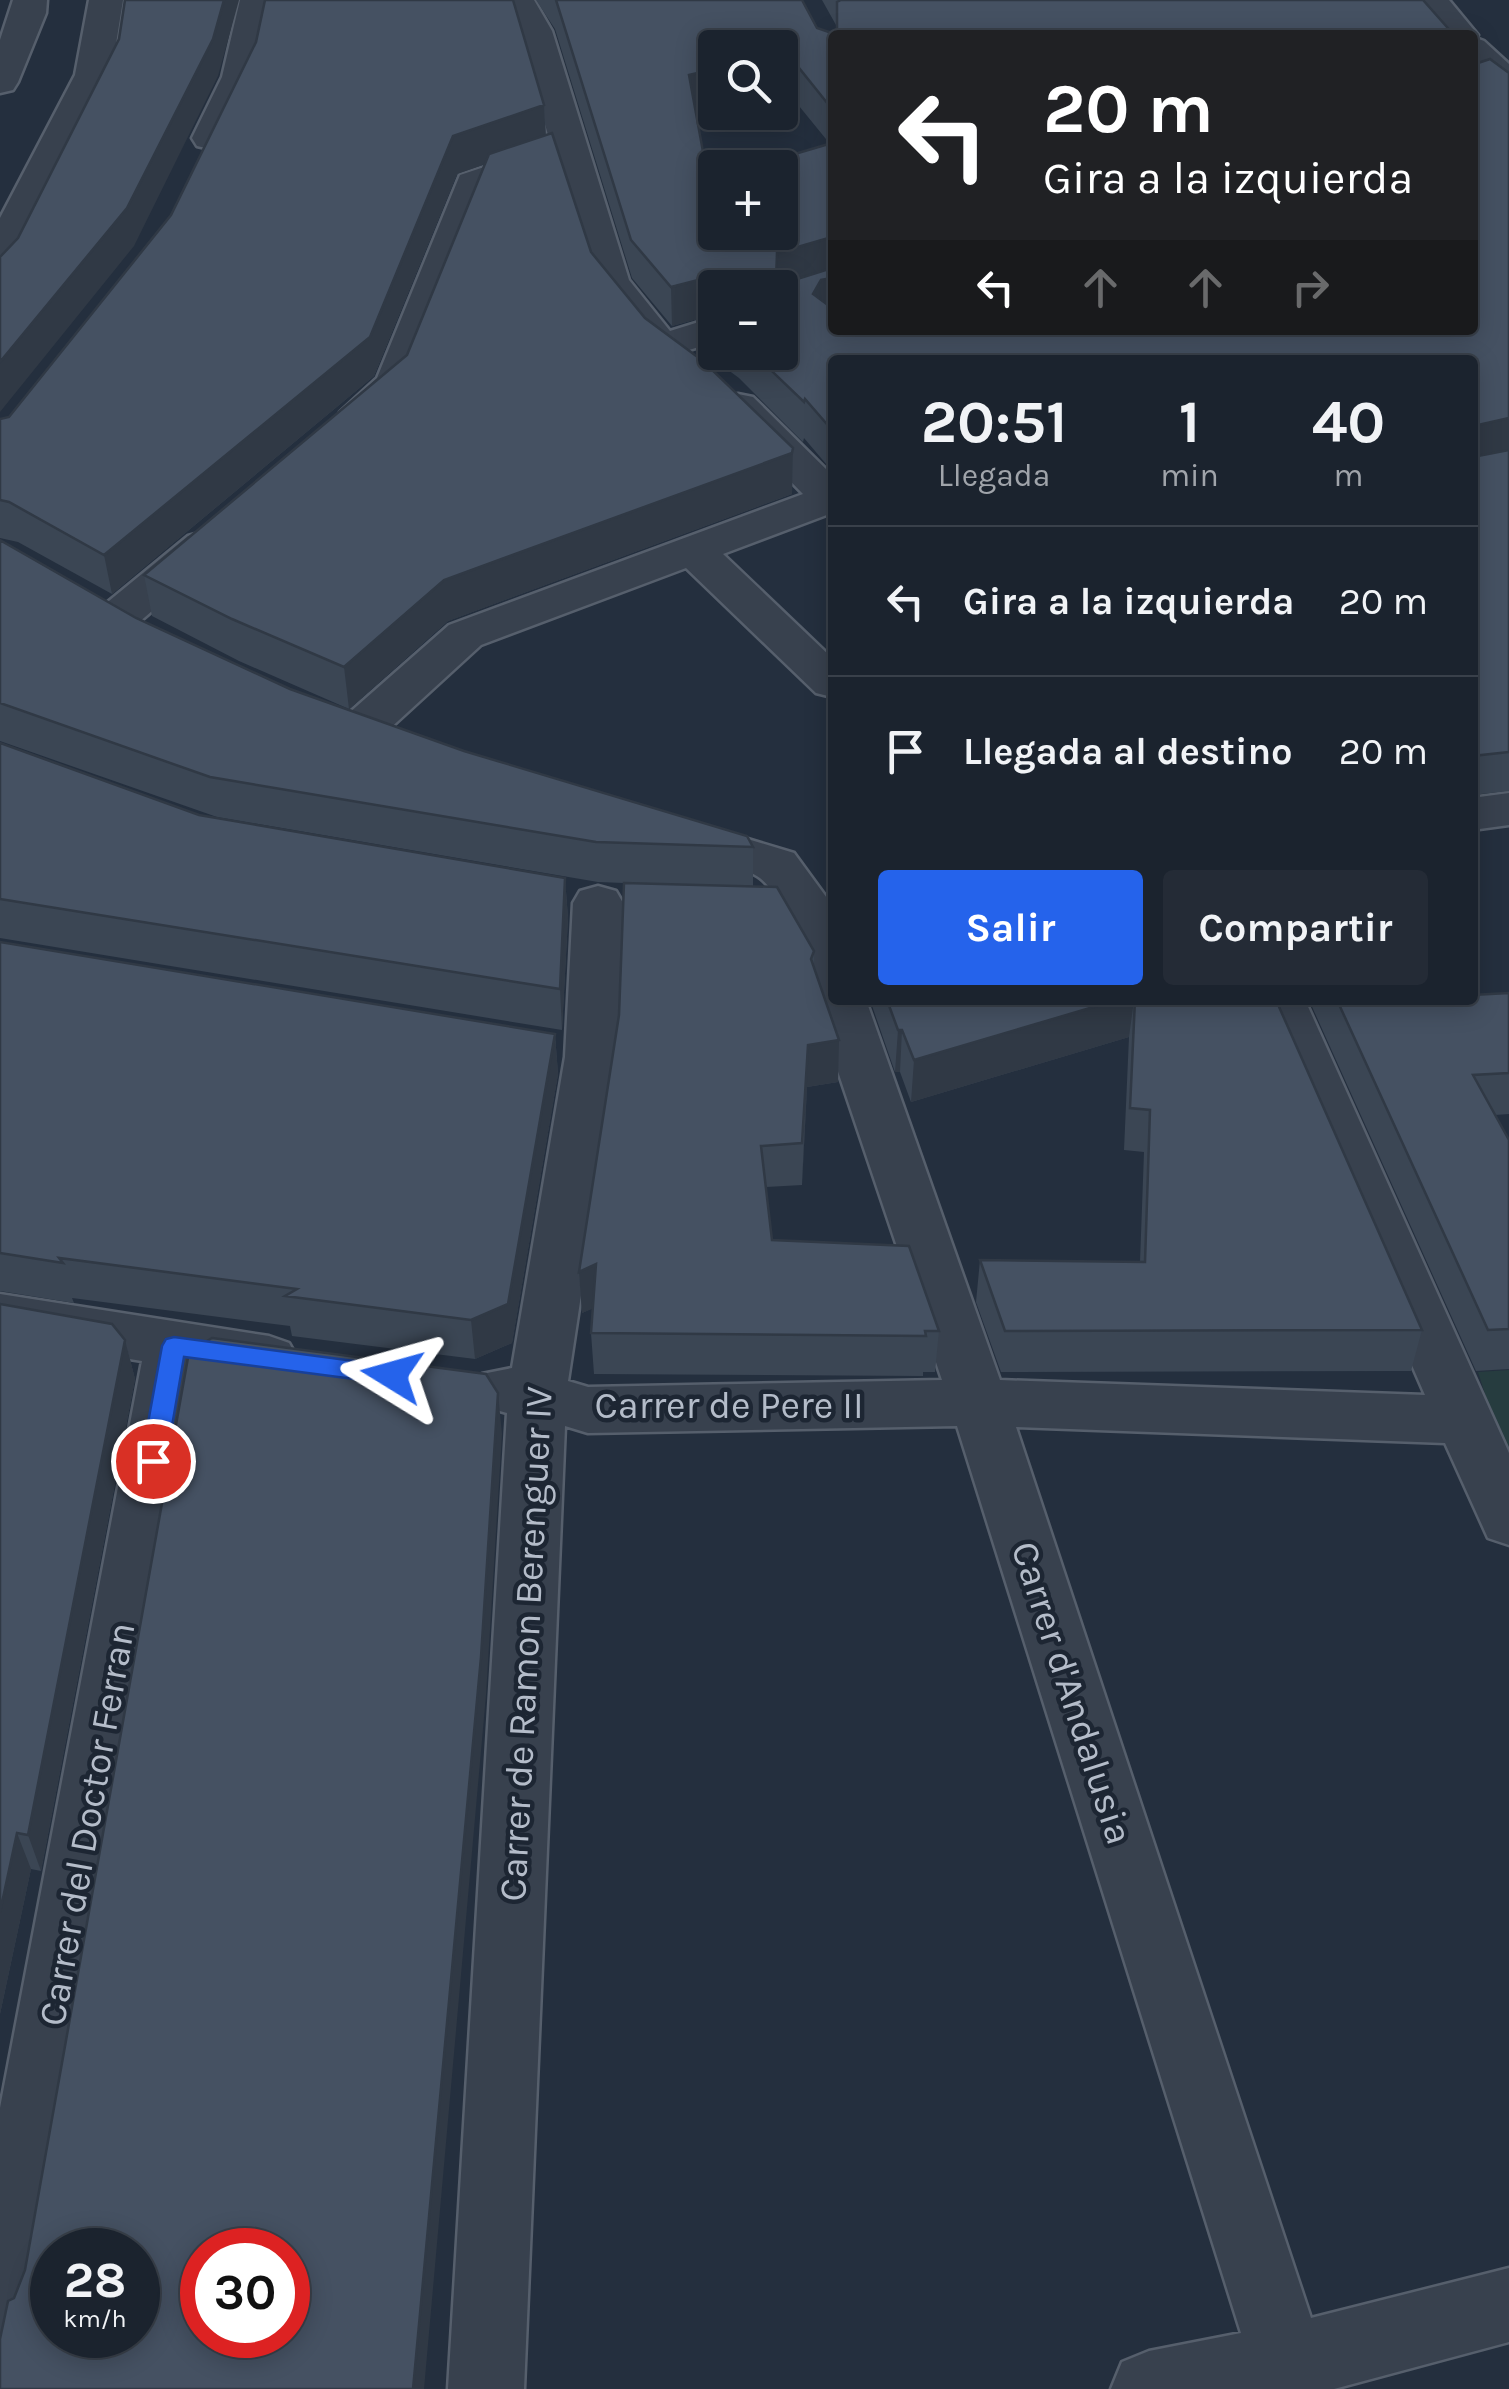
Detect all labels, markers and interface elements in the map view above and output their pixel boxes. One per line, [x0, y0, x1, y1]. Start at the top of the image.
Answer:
map controls [698, 30, 798, 370]
button: search [698, 30, 798, 130]
text: 20 m [1043, 68, 1214, 150]
icon: left [878, 70, 1008, 200]
button: + [698, 150, 798, 250]
text: Gira a la izquierda [1043, 152, 1413, 204]
icon: left [968, 260, 1023, 315]
icon: ahead [1073, 260, 1128, 315]
icon: ahead [1178, 260, 1233, 315]
icon: right [1283, 260, 1338, 315]
button: − [698, 270, 798, 370]
text: 20:51 [921, 387, 1067, 457]
text: 1 [1179, 387, 1200, 457]
text: 40 [1312, 387, 1385, 457]
text: Llegada [938, 457, 1050, 494]
text: min [1160, 457, 1219, 494]
text: m [1334, 457, 1363, 494]
icon: left [878, 574, 933, 629]
text: Gira a la izquierda [963, 579, 1295, 624]
text: 20 m [1339, 579, 1428, 624]
icon: arrive [878, 724, 933, 779]
text: Llegada al destino [963, 729, 1293, 774]
text: 20 m [1339, 729, 1428, 774]
button: Salir [878, 870, 1143, 985]
button: Compartir [1163, 870, 1428, 985]
position arrow [340, 1323, 444, 1427]
street label: Carrer de Pere II [594, 1383, 864, 1428]
street label: Carrer de Ramon Berenguer IV [490, 1385, 562, 1903]
pin [111, 1419, 196, 1504]
icon: arrive [126, 1434, 181, 1489]
street label: Carrer d'Andalusia [1002, 1536, 1142, 1850]
street label: Carrer del Doctor Ferran [29, 1619, 145, 2029]
speed limit sign: 30 [180, 2228, 310, 2358]
text: 28 [64, 2251, 126, 2310]
text: km/h [63, 2304, 127, 2333]

